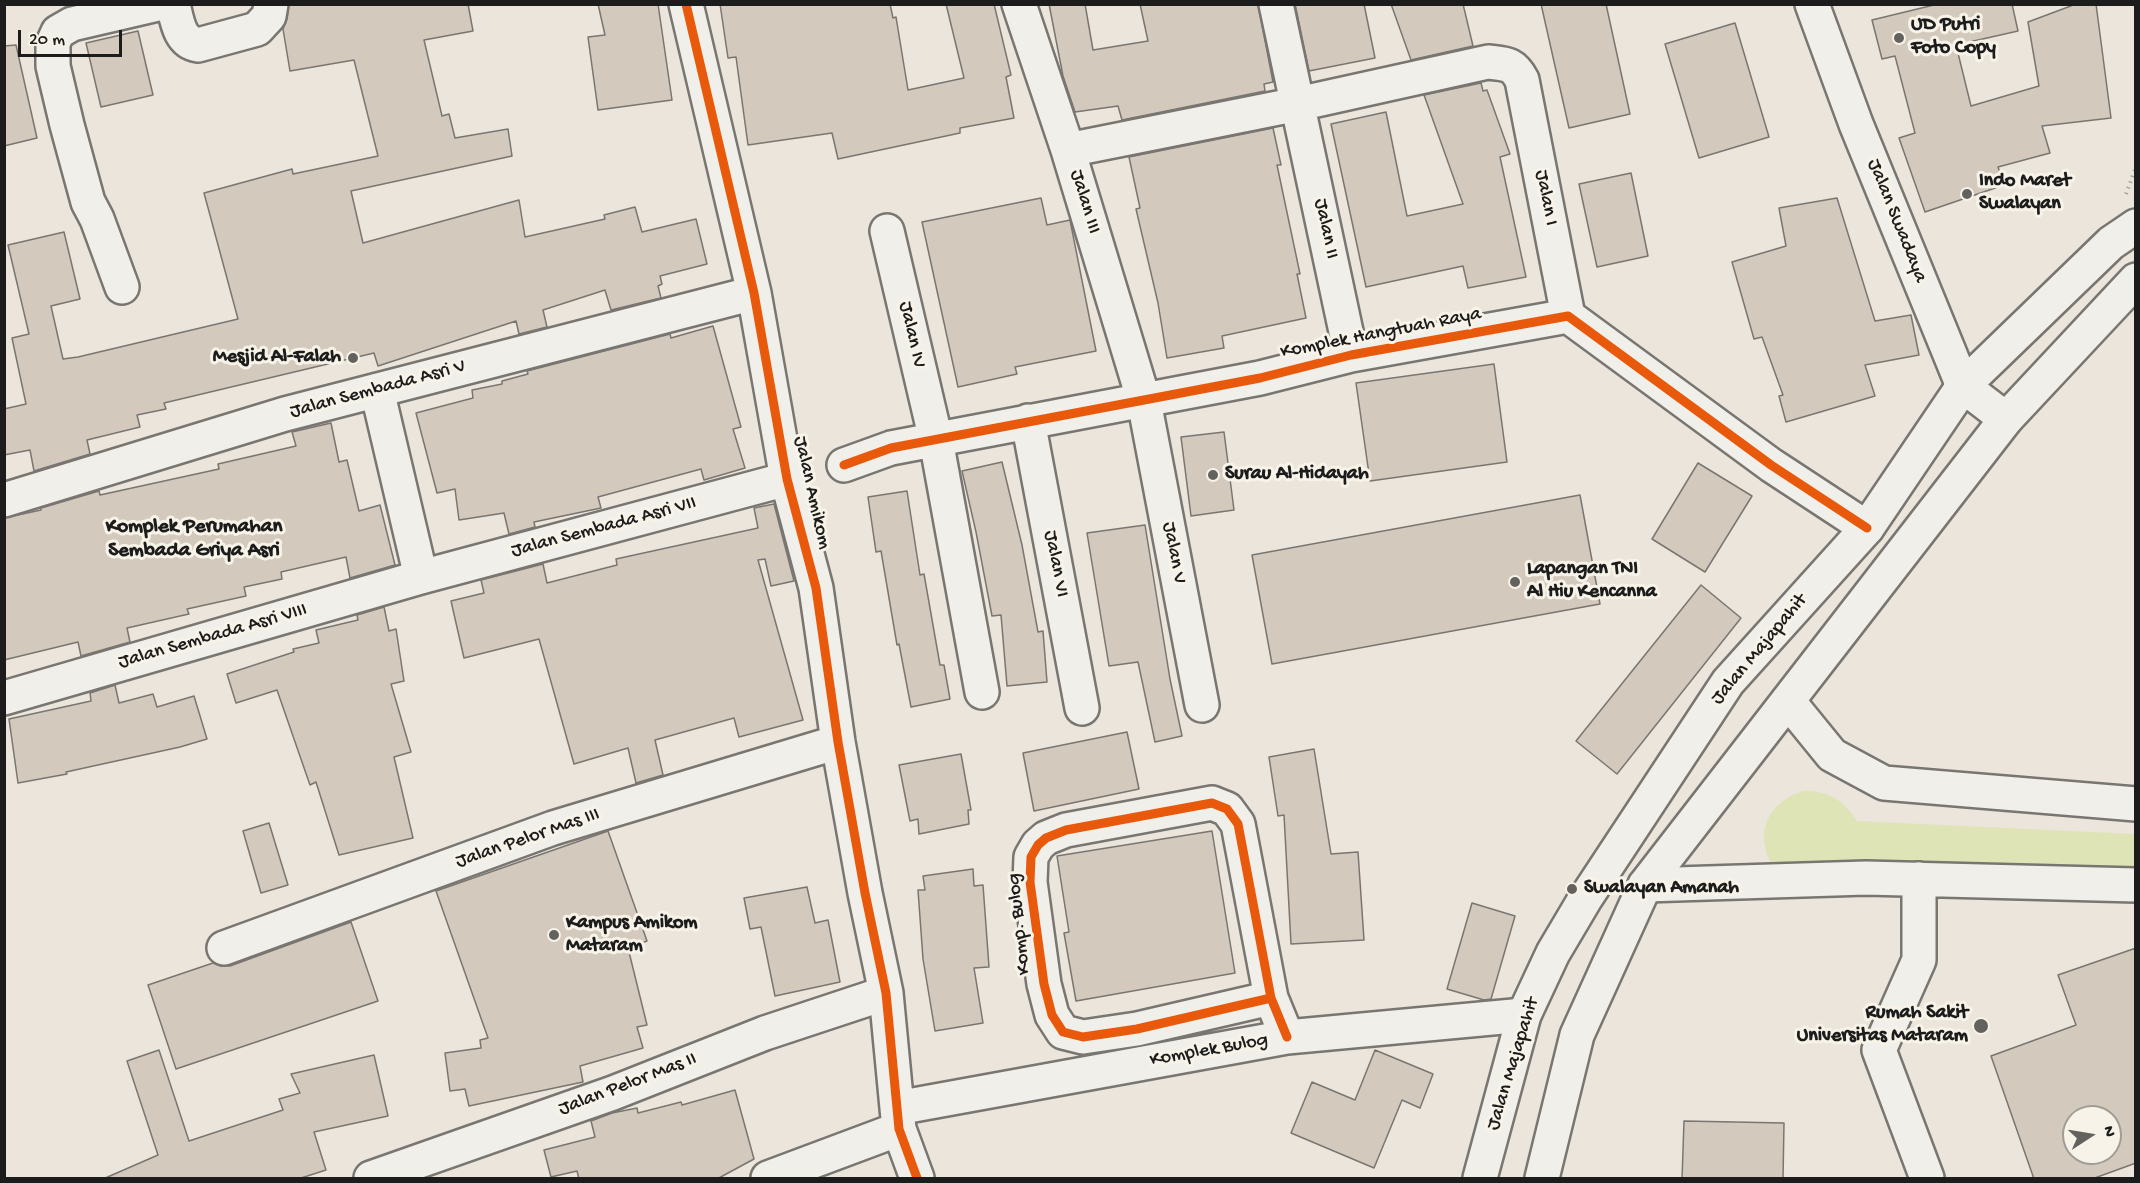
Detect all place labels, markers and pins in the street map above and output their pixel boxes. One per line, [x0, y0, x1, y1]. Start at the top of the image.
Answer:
place label: UD Putri Foto Copy [1911, 14, 1996, 61]
marker: UD Putri Foto Copy [1892, 31, 1906, 45]
place label: Indo Maret Swalayan [1979, 170, 2071, 217]
marker: Indo Maret Swalayan [1960, 187, 1974, 201]
place label: Mesjid Al-Falah [213, 346, 341, 370]
marker: Mesjid Al-Falah [346, 351, 360, 365]
place label: Surau Al-Hidayah [1225, 463, 1369, 487]
marker: Surau Al-Hidayah [1206, 468, 1220, 482]
place label: Lapangan TNI Al Hiu Kencanna [1527, 558, 1657, 605]
marker: Lapangan TNI Al Hiu Kencanna [1508, 575, 1522, 589]
place label: Swalayan Amanah [1584, 877, 1739, 901]
marker: Swalayan Amanah [1565, 882, 1579, 896]
place label: Kampus Amikom Mataram [566, 912, 697, 959]
marker: Kampus Amikom Mataram [547, 928, 561, 942]
place label: Rumah Sakit Universitas Mataram [1797, 1002, 1968, 1049]
marker: Rumah Sakit Universitas Mataram [1972, 1017, 1990, 1035]

